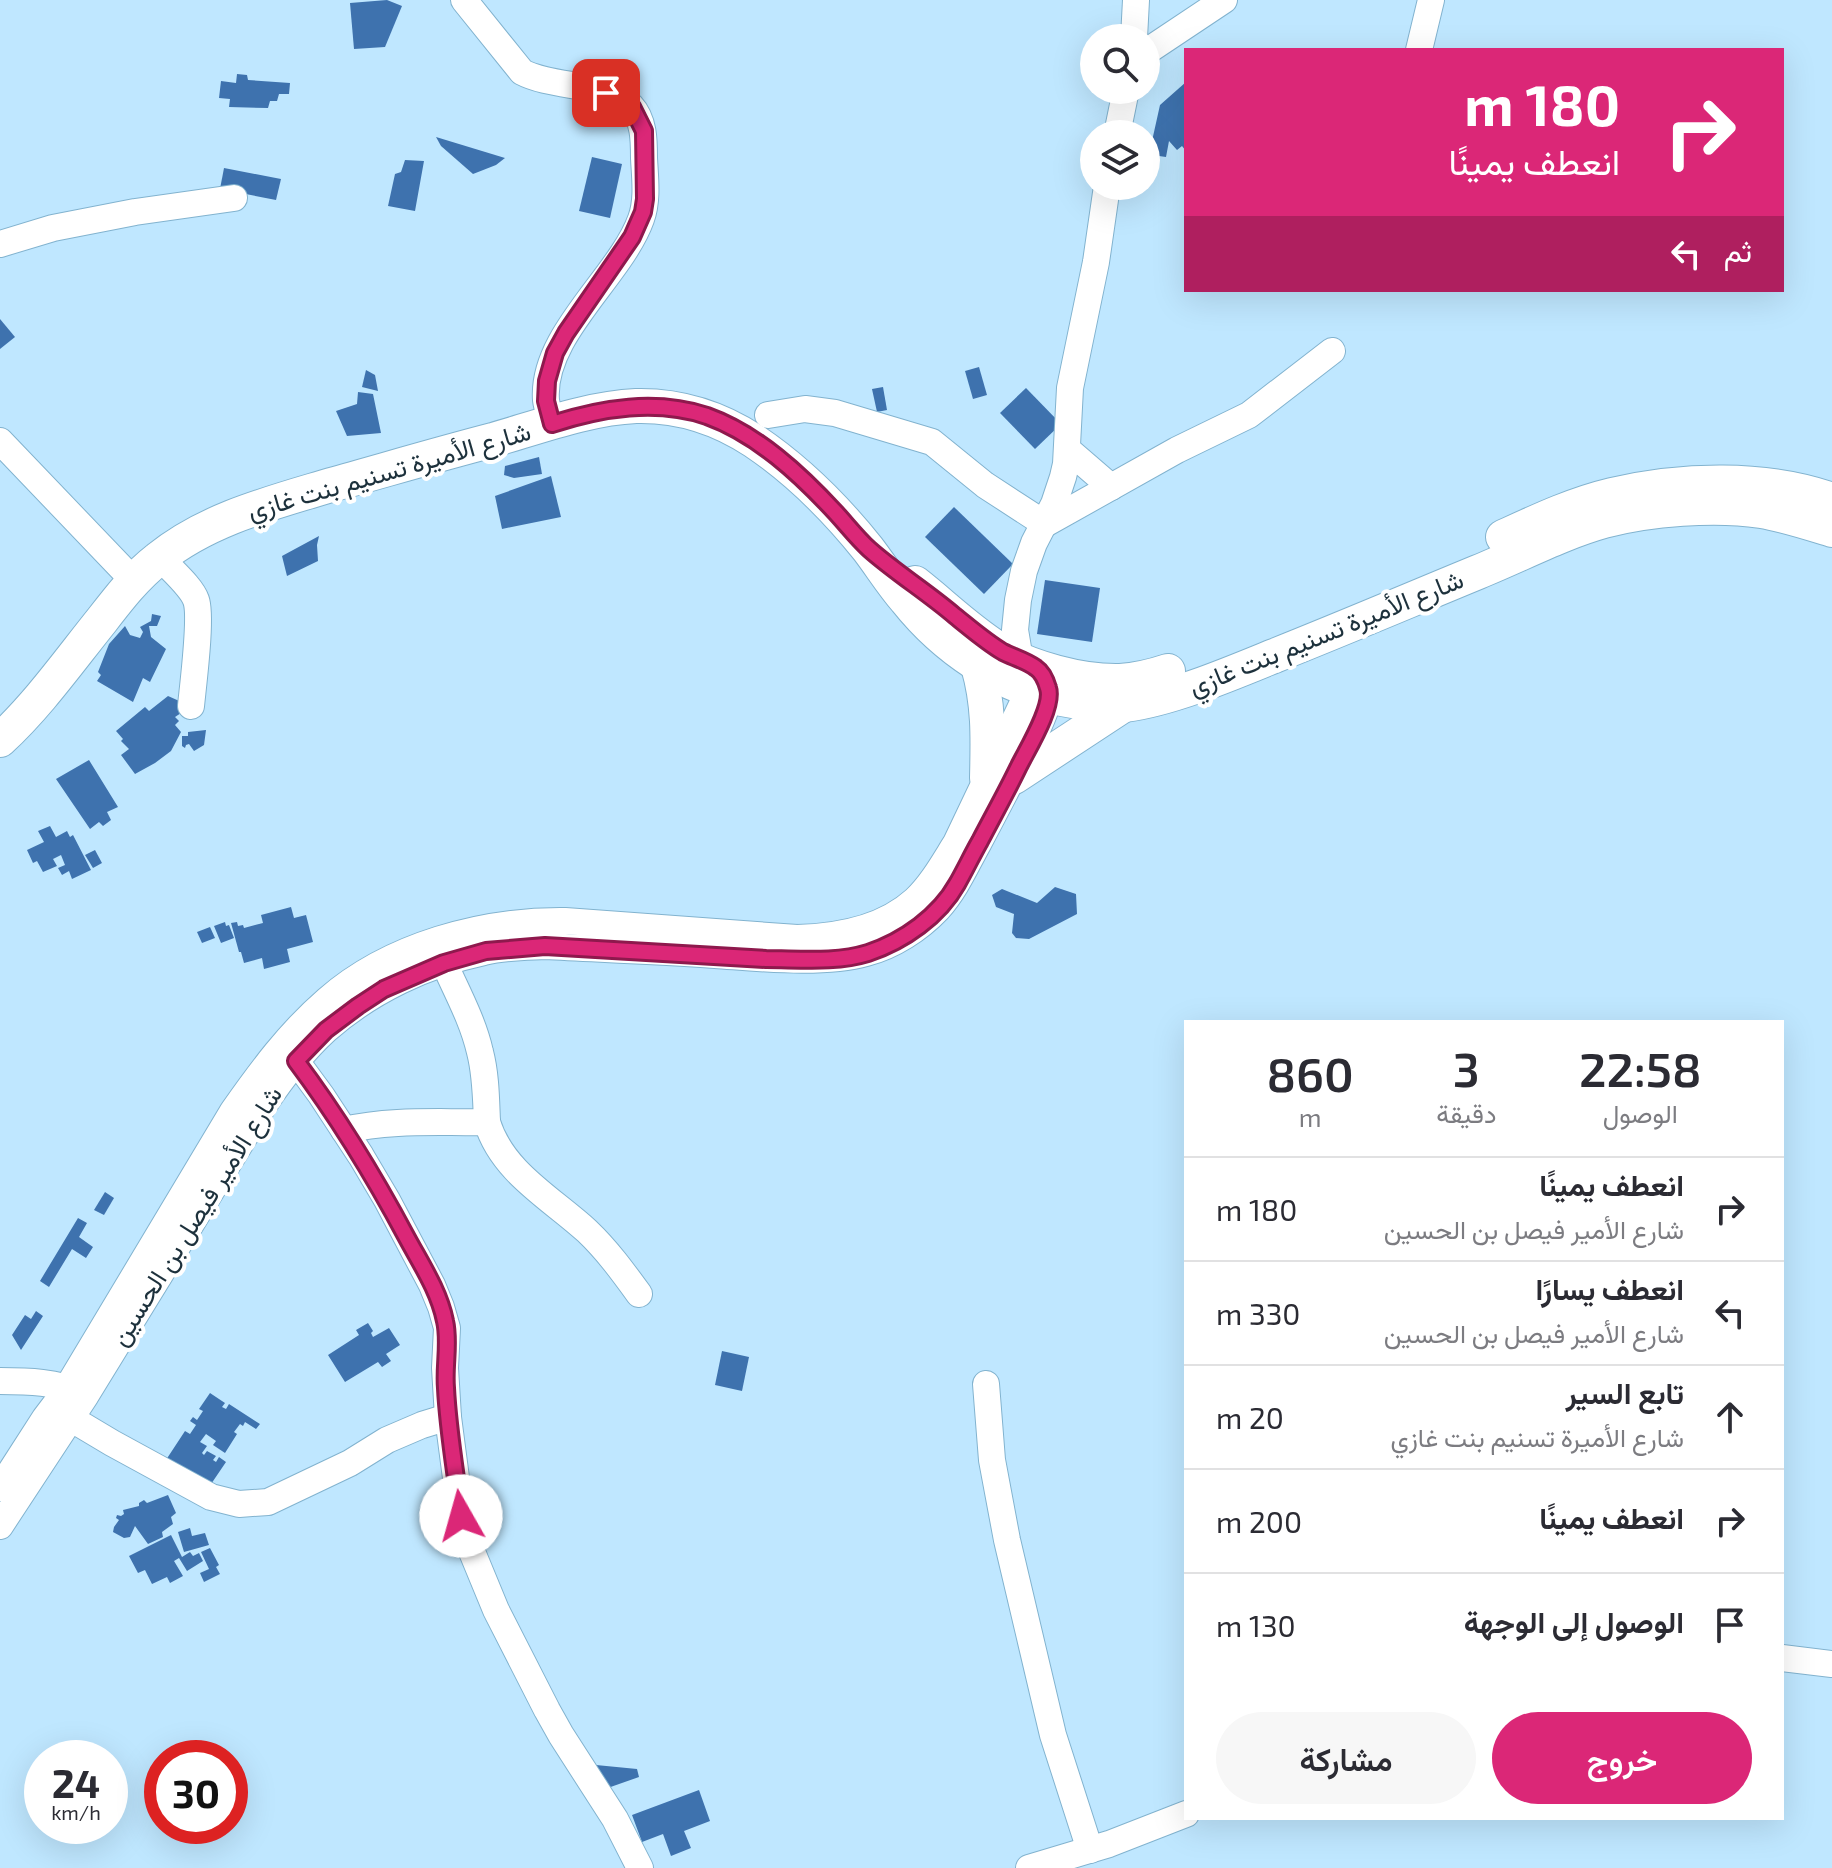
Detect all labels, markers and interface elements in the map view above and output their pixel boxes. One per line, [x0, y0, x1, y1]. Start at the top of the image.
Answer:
map controls [1080, 24, 1160, 200]
button: search [1080, 24, 1160, 104]
pin [572, 59, 640, 127]
text: 180 m [1464, 70, 1620, 137]
icon: arrive [584, 71, 628, 115]
icon: right [1648, 80, 1752, 184]
button: layers [1080, 120, 1160, 200]
text: انعطف يمينًا [1449, 139, 1620, 182]
icon: left [1664, 232, 1708, 276]
text: ثم [1724, 232, 1752, 268]
street label: شارع الأميرة تسنيم بنت غازي [243, 414, 536, 532]
street label: شارع الأميرة تسنيم بنت غازي [1184, 562, 1470, 707]
text: 3 [1453, 1039, 1480, 1097]
text: 22:58 [1579, 1039, 1702, 1097]
text: 860 [1267, 1044, 1354, 1102]
street label: شارع الأمير فيصل بن الحسين [102, 1080, 291, 1353]
text: دقيقة [1436, 1097, 1496, 1128]
text: الوصول [1603, 1097, 1678, 1128]
text: m [1299, 1101, 1322, 1132]
text: انعطف يمينًا [1539, 1166, 1684, 1202]
icon: right [1708, 1187, 1752, 1231]
text: 180 m [1216, 1191, 1297, 1227]
text: شارع الأمير فيصل بن الحسين [1384, 1213, 1684, 1244]
text: انعطف يسارًا [1536, 1270, 1684, 1306]
icon: left [1708, 1291, 1752, 1335]
text: 330 m [1216, 1295, 1300, 1331]
text: شارع الأمير فيصل بن الحسين [1384, 1317, 1684, 1348]
text: تابع السير [1566, 1374, 1684, 1410]
icon: ahead [1708, 1395, 1752, 1439]
text: 20 m [1216, 1399, 1284, 1435]
text: شارع الأميرة تسنيم بنت غازي [1391, 1421, 1684, 1452]
position arrow [419, 1474, 503, 1558]
text: انعطف يمينًا [1539, 1499, 1684, 1535]
icon: right [1708, 1499, 1752, 1543]
text: 200 m [1216, 1503, 1302, 1539]
text: الوصول إلى الوجهة [1464, 1603, 1684, 1639]
icon: arrive [1708, 1603, 1752, 1647]
text: 130 m [1216, 1607, 1296, 1643]
button: مشاركة [1216, 1712, 1476, 1804]
button: خروج [1492, 1712, 1752, 1804]
speed limit sign: 30 [144, 1740, 248, 1844]
text: 24 [52, 1758, 100, 1806]
text: km/h [51, 1800, 101, 1824]

